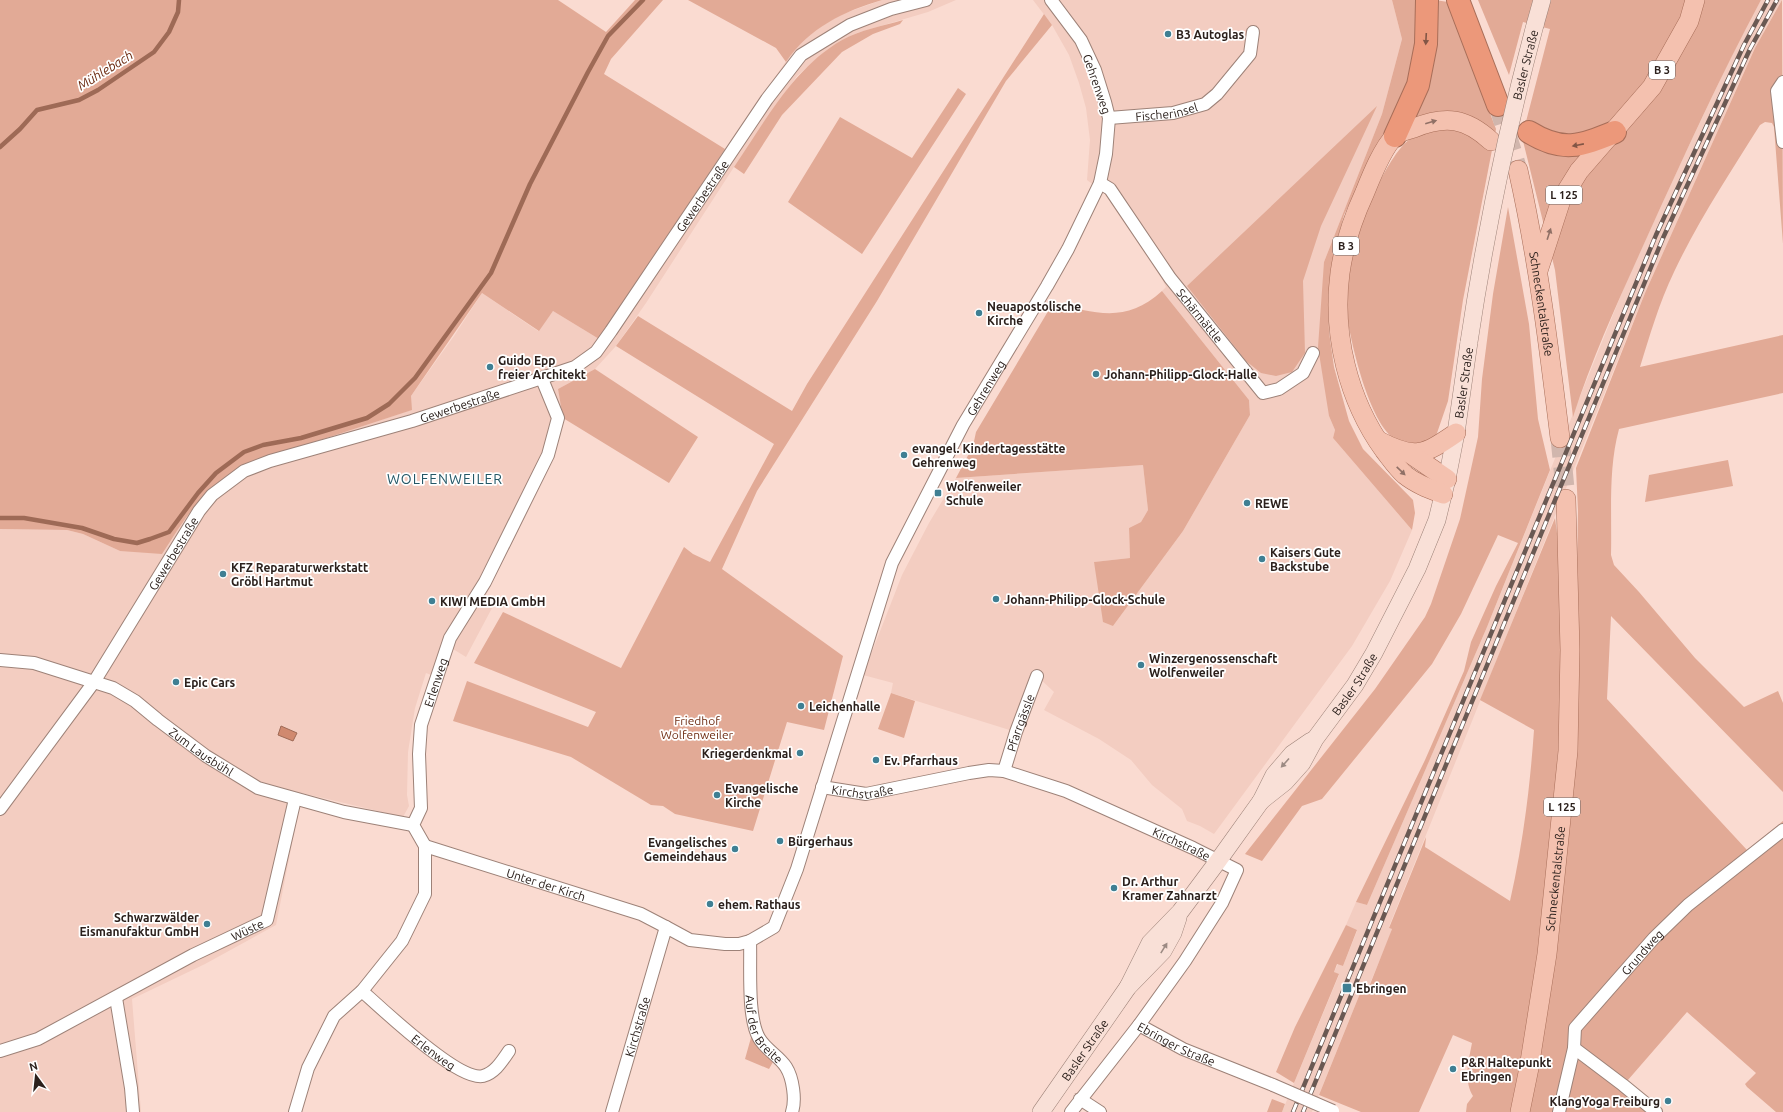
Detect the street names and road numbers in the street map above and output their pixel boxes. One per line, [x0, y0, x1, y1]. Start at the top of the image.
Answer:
street label: Basler Straße [1510, 28, 1540, 101]
street label: Gehrenweg [1081, 52, 1113, 116]
road number: B 3 [1649, 61, 1675, 79]
street label: Fischerinsel [1135, 100, 1199, 122]
street label: Gewerbestraße [673, 158, 731, 234]
road number: L 125 [1546, 186, 1582, 204]
road number: B 3 [1333, 237, 1359, 255]
street label: Schneckentalstraße [1528, 250, 1556, 357]
street label: Schärmättle [1175, 286, 1226, 345]
street label: Basler Straße [1452, 346, 1475, 419]
street label: Gehrenweg [964, 358, 1007, 418]
street label: Gewerbestraße [418, 386, 501, 424]
street label: Gewerbestraße [146, 514, 200, 592]
street label: Basler Straße [1329, 651, 1379, 717]
street label: Erlenweg [421, 656, 449, 708]
street label: Pfarrgässle [1004, 692, 1036, 753]
street label: Zum Lausbühl [167, 724, 236, 778]
street label: Kirchstraße [831, 782, 894, 801]
road number: L 125 [1544, 798, 1580, 816]
street label: Kirchstraße [1151, 824, 1213, 862]
street label: Schneckentalstraße [1543, 825, 1567, 932]
street label: Unter der Kirch [505, 866, 587, 903]
street label: Wüste [229, 916, 265, 943]
street label: Grundweg [1618, 927, 1665, 977]
street label: Kirchstraße [622, 995, 652, 1058]
street label: Auf der Breite [744, 995, 786, 1065]
street label: Basler Straße [1059, 1016, 1110, 1083]
street label: Ebringer Straße [1136, 1019, 1217, 1068]
street label: Erlenweg [409, 1031, 458, 1072]

